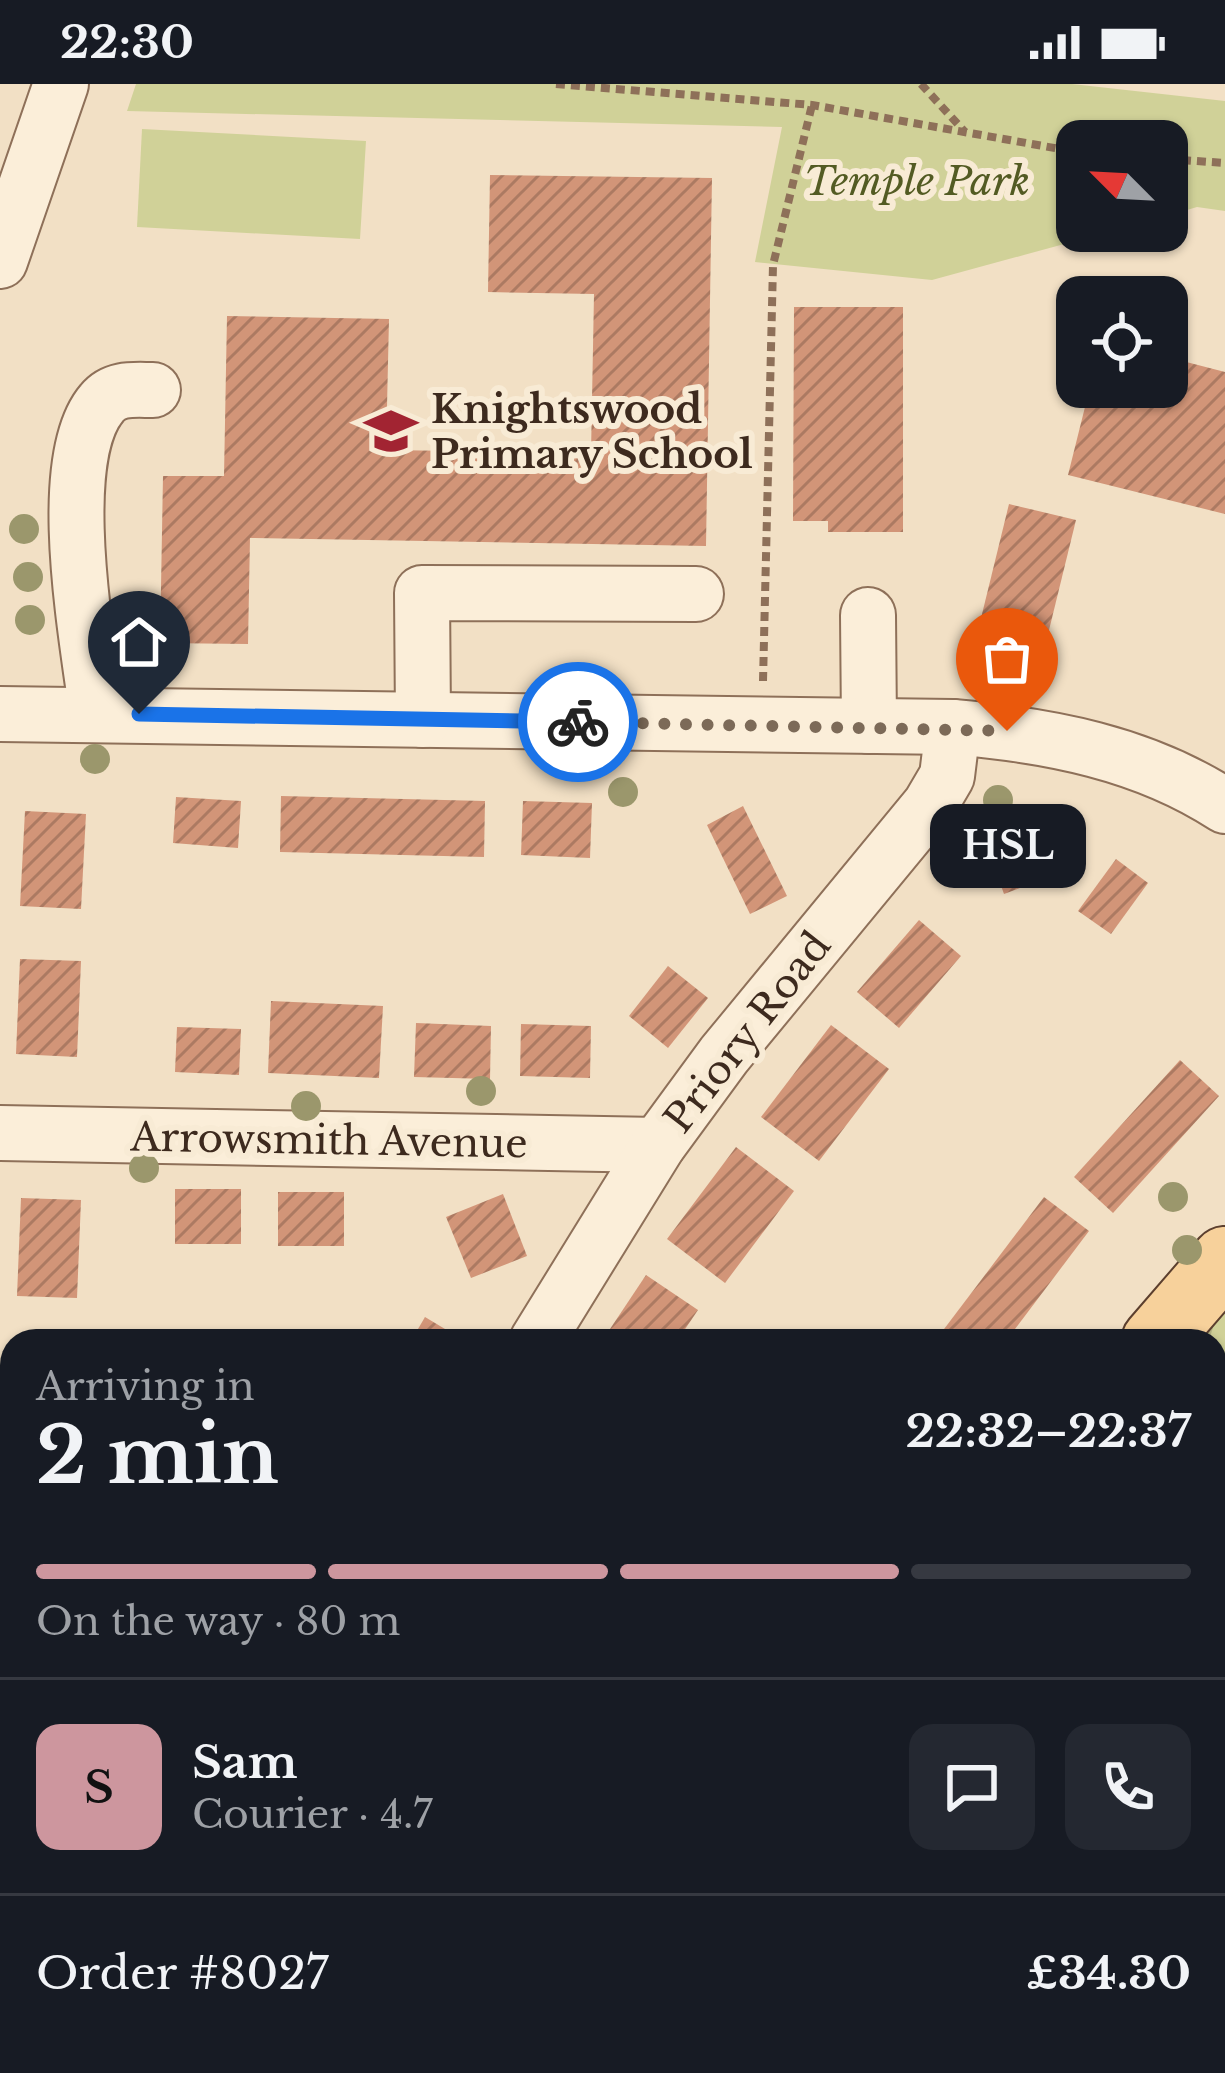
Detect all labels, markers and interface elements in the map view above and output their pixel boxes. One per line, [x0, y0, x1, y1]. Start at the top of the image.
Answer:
text: 22:30 [60, 14, 194, 70]
north arrow [1056, 120, 1188, 252]
map controls [1056, 120, 1188, 408]
park label: Temple Park [804, 157, 1030, 206]
button: locate [1056, 276, 1188, 408]
place label: Knightswood Primary School [431, 385, 753, 479]
school or university icon: Knightswood Primary School [362, 402, 420, 460]
pin [88, 591, 190, 714]
pin [956, 608, 1058, 731]
icon: home [106, 609, 172, 675]
icon: bag [974, 626, 1040, 692]
courier [518, 662, 638, 782]
icon: bike [545, 689, 611, 755]
callout: HSL [929, 803, 1085, 887]
text: HSL [962, 821, 1054, 870]
street label: Priory Road [654, 922, 841, 1143]
street label: Arrowsmith Avenue [129, 1113, 528, 1168]
text: Arriving in [36, 1362, 255, 1411]
text: 22:32–22:37 [906, 1403, 1191, 1459]
text: 2 min [36, 1407, 279, 1504]
text: On the way · 80 m [36, 1597, 400, 1646]
button: chat [909, 1724, 1035, 1850]
button: phone [1065, 1724, 1191, 1850]
text: Sam [192, 1734, 297, 1790]
text: S [84, 1759, 114, 1815]
text: Courier · 4.7 [192, 1790, 433, 1839]
text: Order #8027 [36, 1945, 329, 2001]
text: £34.30 [1026, 1945, 1191, 2001]

